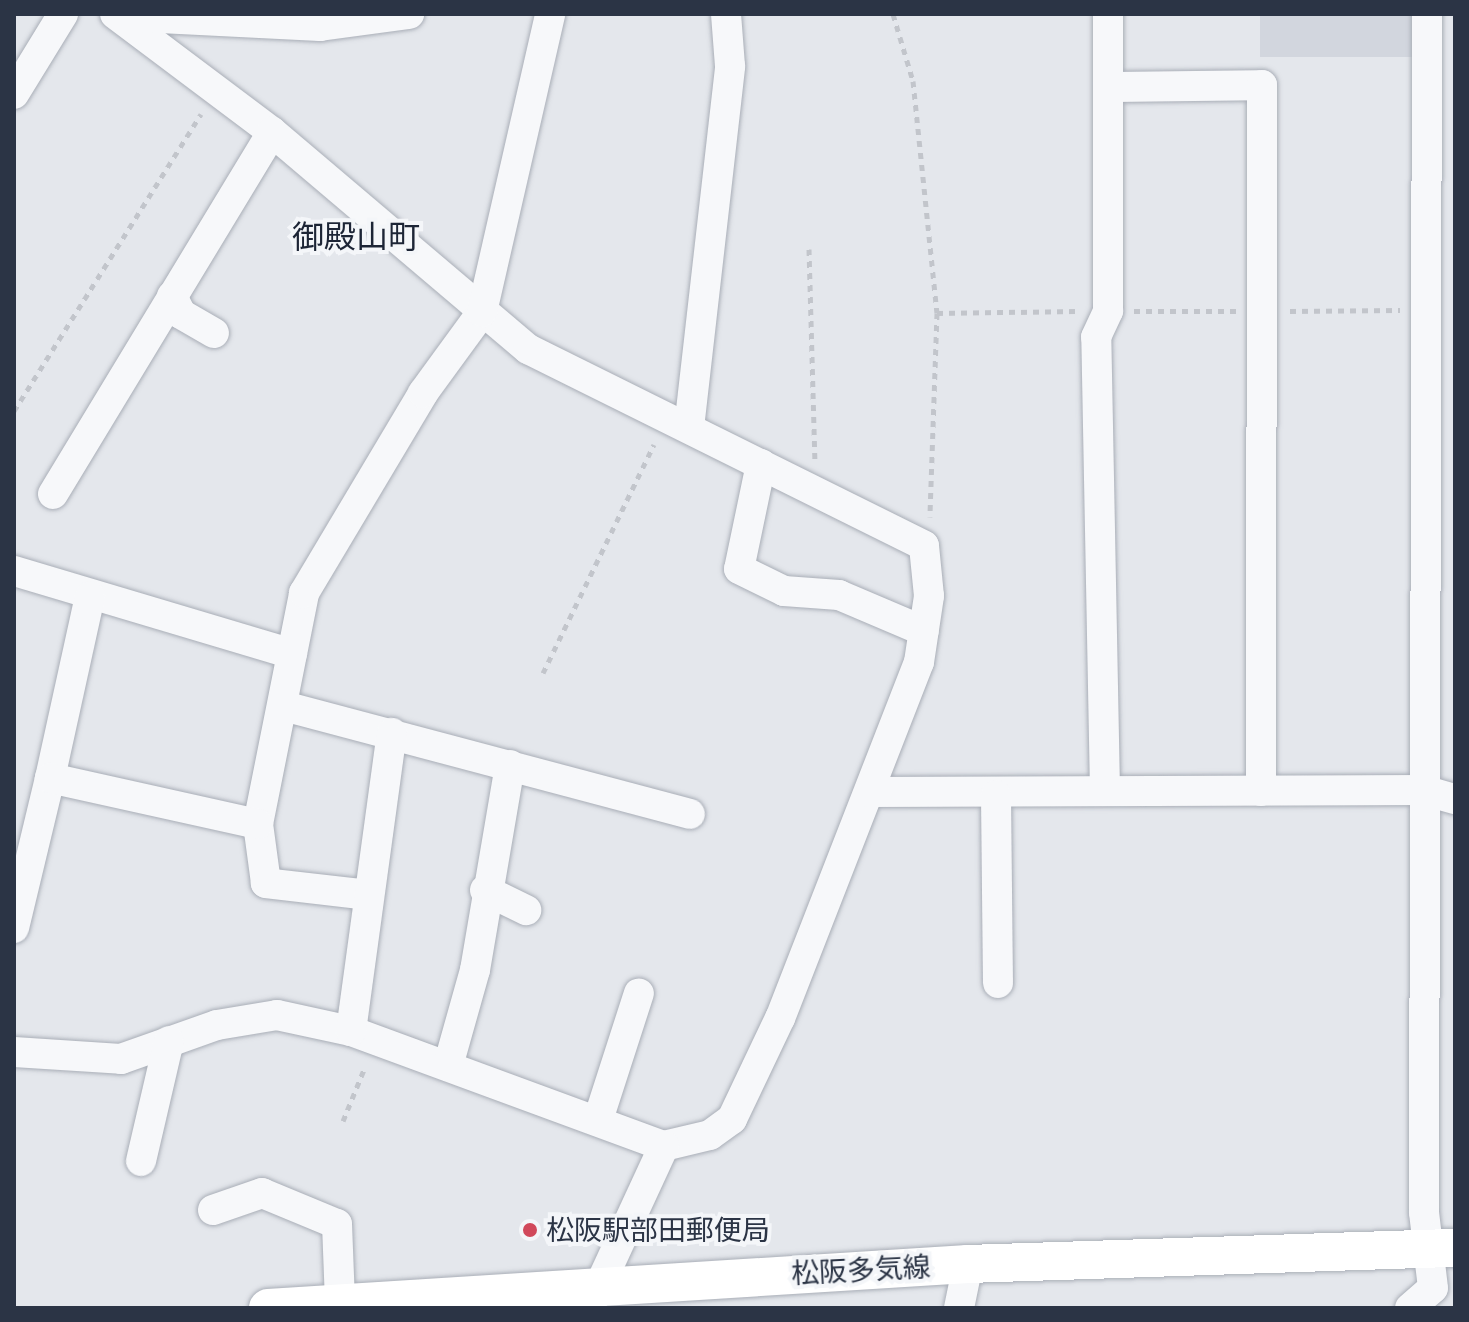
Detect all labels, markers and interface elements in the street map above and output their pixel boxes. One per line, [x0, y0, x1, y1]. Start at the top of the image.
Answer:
district label: 御殿山町 [292, 217, 420, 255]
place label: 松阪駅部田郵便局 [546, 1213, 770, 1247]
marker: 松阪駅部田郵便局 [521, 1221, 539, 1239]
street label: 松阪多気線 [790, 1250, 932, 1290]

